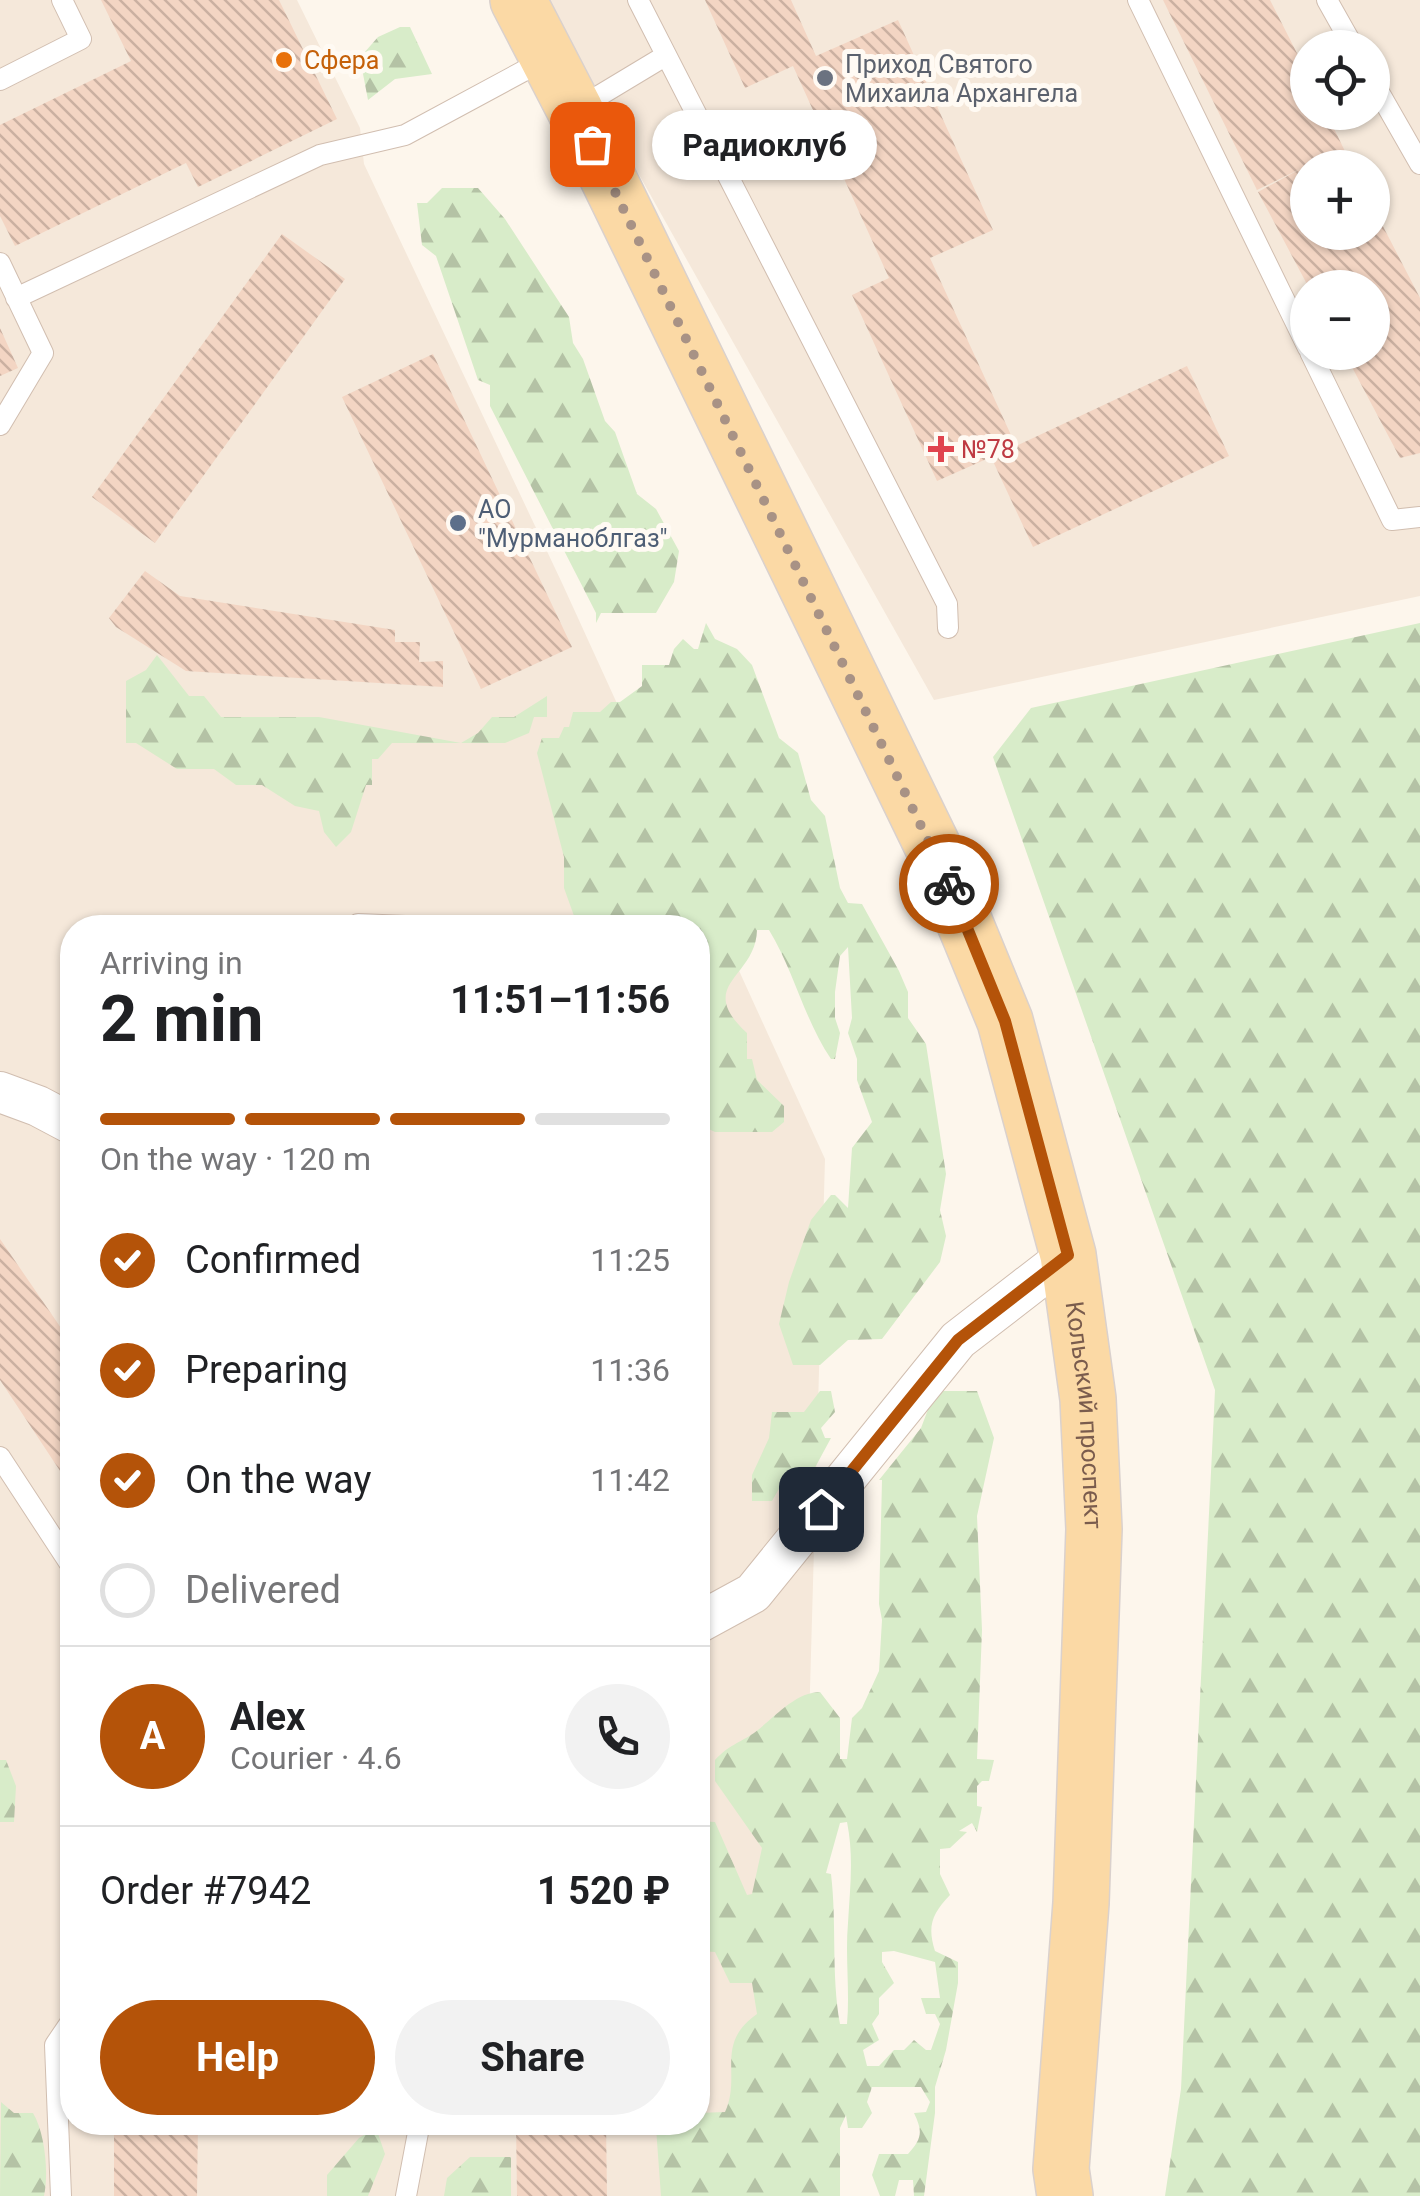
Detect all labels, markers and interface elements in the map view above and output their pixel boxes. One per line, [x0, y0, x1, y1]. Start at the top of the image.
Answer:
map controls [1290, 30, 1390, 370]
button: locate [1290, 30, 1390, 130]
place label: Сфера [304, 46, 379, 75]
marker: Сфера [273, 49, 295, 71]
place label: Приход Святого Михаила Архангела [845, 50, 1078, 108]
marker: Приход Святого Михаила Архангела [814, 67, 836, 89]
pin [550, 102, 635, 187]
callout: Радиоклуб [652, 109, 877, 179]
icon: bag [565, 117, 620, 172]
text: Радиоклуб [682, 126, 847, 164]
button: + [1290, 150, 1390, 250]
button: − [1290, 270, 1390, 370]
place label: №78 [961, 435, 1015, 464]
marker: №78 [930, 438, 952, 460]
place label: AO "Мурманоблгаз" [478, 495, 667, 553]
marker: AO "Мурманоблгаз" [447, 512, 469, 534]
courier [899, 834, 999, 934]
icon: bike [922, 857, 977, 912]
text: Arriving in [100, 944, 243, 982]
text: 11:51–11:56 [450, 978, 670, 1022]
text: 2 min [100, 981, 263, 1057]
text: On the way · 120 m [100, 1140, 371, 1178]
icon: check [100, 1233, 155, 1288]
text: Confirmed [185, 1238, 361, 1282]
text: 11:25 [590, 1241, 670, 1279]
street label: Кольский проспект [1060, 1299, 1108, 1530]
icon: check [100, 1343, 155, 1398]
text: Preparing [185, 1348, 348, 1392]
text: 11:36 [590, 1351, 670, 1389]
icon: check [100, 1453, 155, 1508]
text: On the way [185, 1458, 371, 1502]
text: 11:42 [590, 1461, 670, 1499]
pin [779, 1467, 864, 1552]
icon: home [794, 1482, 849, 1537]
text: Delivered [185, 1568, 341, 1612]
button: phone [565, 1684, 670, 1789]
text: Alex [230, 1695, 305, 1739]
text: A [140, 1714, 165, 1758]
text: Courier · 4.6 [230, 1739, 402, 1777]
text: Order #7942 [100, 1869, 311, 1913]
text: 1 520 ₽ [537, 1869, 670, 1913]
button: Help [100, 2000, 375, 2115]
button: Share [395, 2000, 670, 2115]

